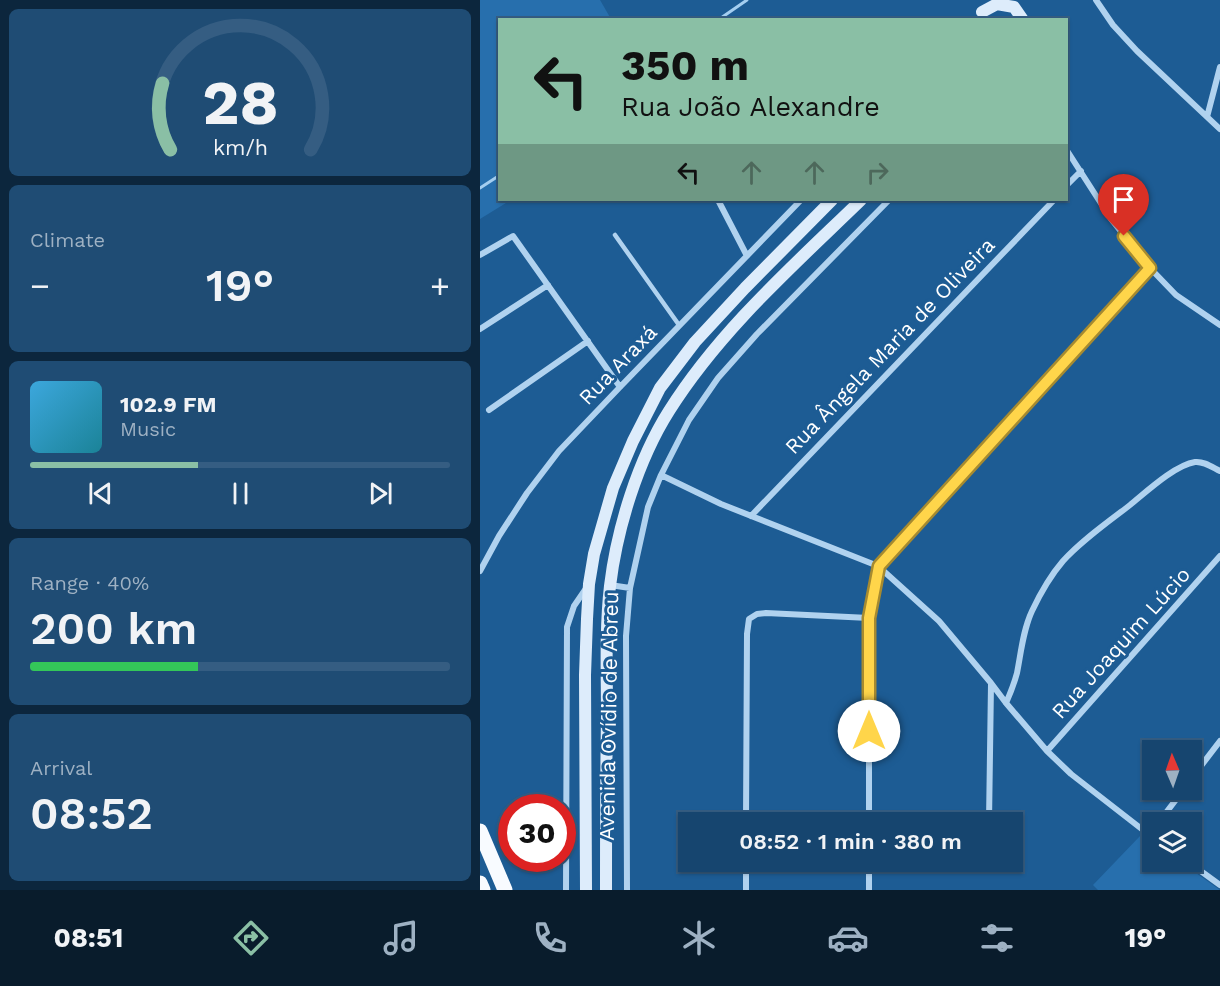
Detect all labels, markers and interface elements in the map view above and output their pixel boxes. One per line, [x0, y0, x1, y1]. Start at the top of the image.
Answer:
text: 350 m [621, 41, 749, 90]
icon: left [522, 42, 600, 120]
text: 28 [202, 66, 278, 139]
text: Rua João Alexandre [621, 91, 880, 123]
text: km/h [212, 135, 268, 160]
icon: left [672, 156, 705, 189]
icon: ahead [735, 156, 768, 189]
icon: ahead [798, 156, 831, 189]
icon: right [861, 156, 894, 189]
pin [1098, 174, 1149, 236]
icon: arrive [1107, 183, 1140, 216]
text: Climate [30, 228, 105, 252]
street label: Rua Ângela Maria de Oliveira [780, 232, 1000, 459]
text: 19° [206, 259, 274, 312]
text: − [30, 266, 50, 305]
text: + [430, 266, 450, 305]
street label: Rua Araxá [573, 319, 662, 410]
text: 102.9 FM [120, 392, 216, 417]
text: Music [120, 417, 176, 441]
icon: previous [84, 477, 117, 510]
icon: pause [224, 477, 257, 510]
icon: next [364, 477, 397, 510]
street label: Rua Joaquim Lúcio [1046, 562, 1195, 724]
text: Range · 40% [30, 571, 149, 595]
street label: Avenida Ovídio de Abreu [594, 591, 623, 841]
text: 200 km [30, 602, 197, 655]
position arrow [837, 699, 901, 763]
north arrow [1142, 740, 1202, 800]
map controls [1142, 740, 1202, 872]
text: Arrival [30, 756, 92, 780]
text: 08:52 [30, 787, 153, 840]
speed limit sign: 30 [498, 794, 576, 872]
button: layers [1142, 812, 1202, 872]
text: 08:52 · 1 min · 380 m [739, 829, 962, 854]
icon: directions [230, 917, 272, 959]
icon: music [380, 917, 422, 959]
icon: phone [529, 917, 571, 959]
icon: climate [678, 917, 720, 959]
icon: car [827, 917, 869, 959]
icon: filters [976, 917, 1018, 959]
text: 08:51 [54, 922, 123, 954]
text: 19° [1125, 922, 1166, 954]

